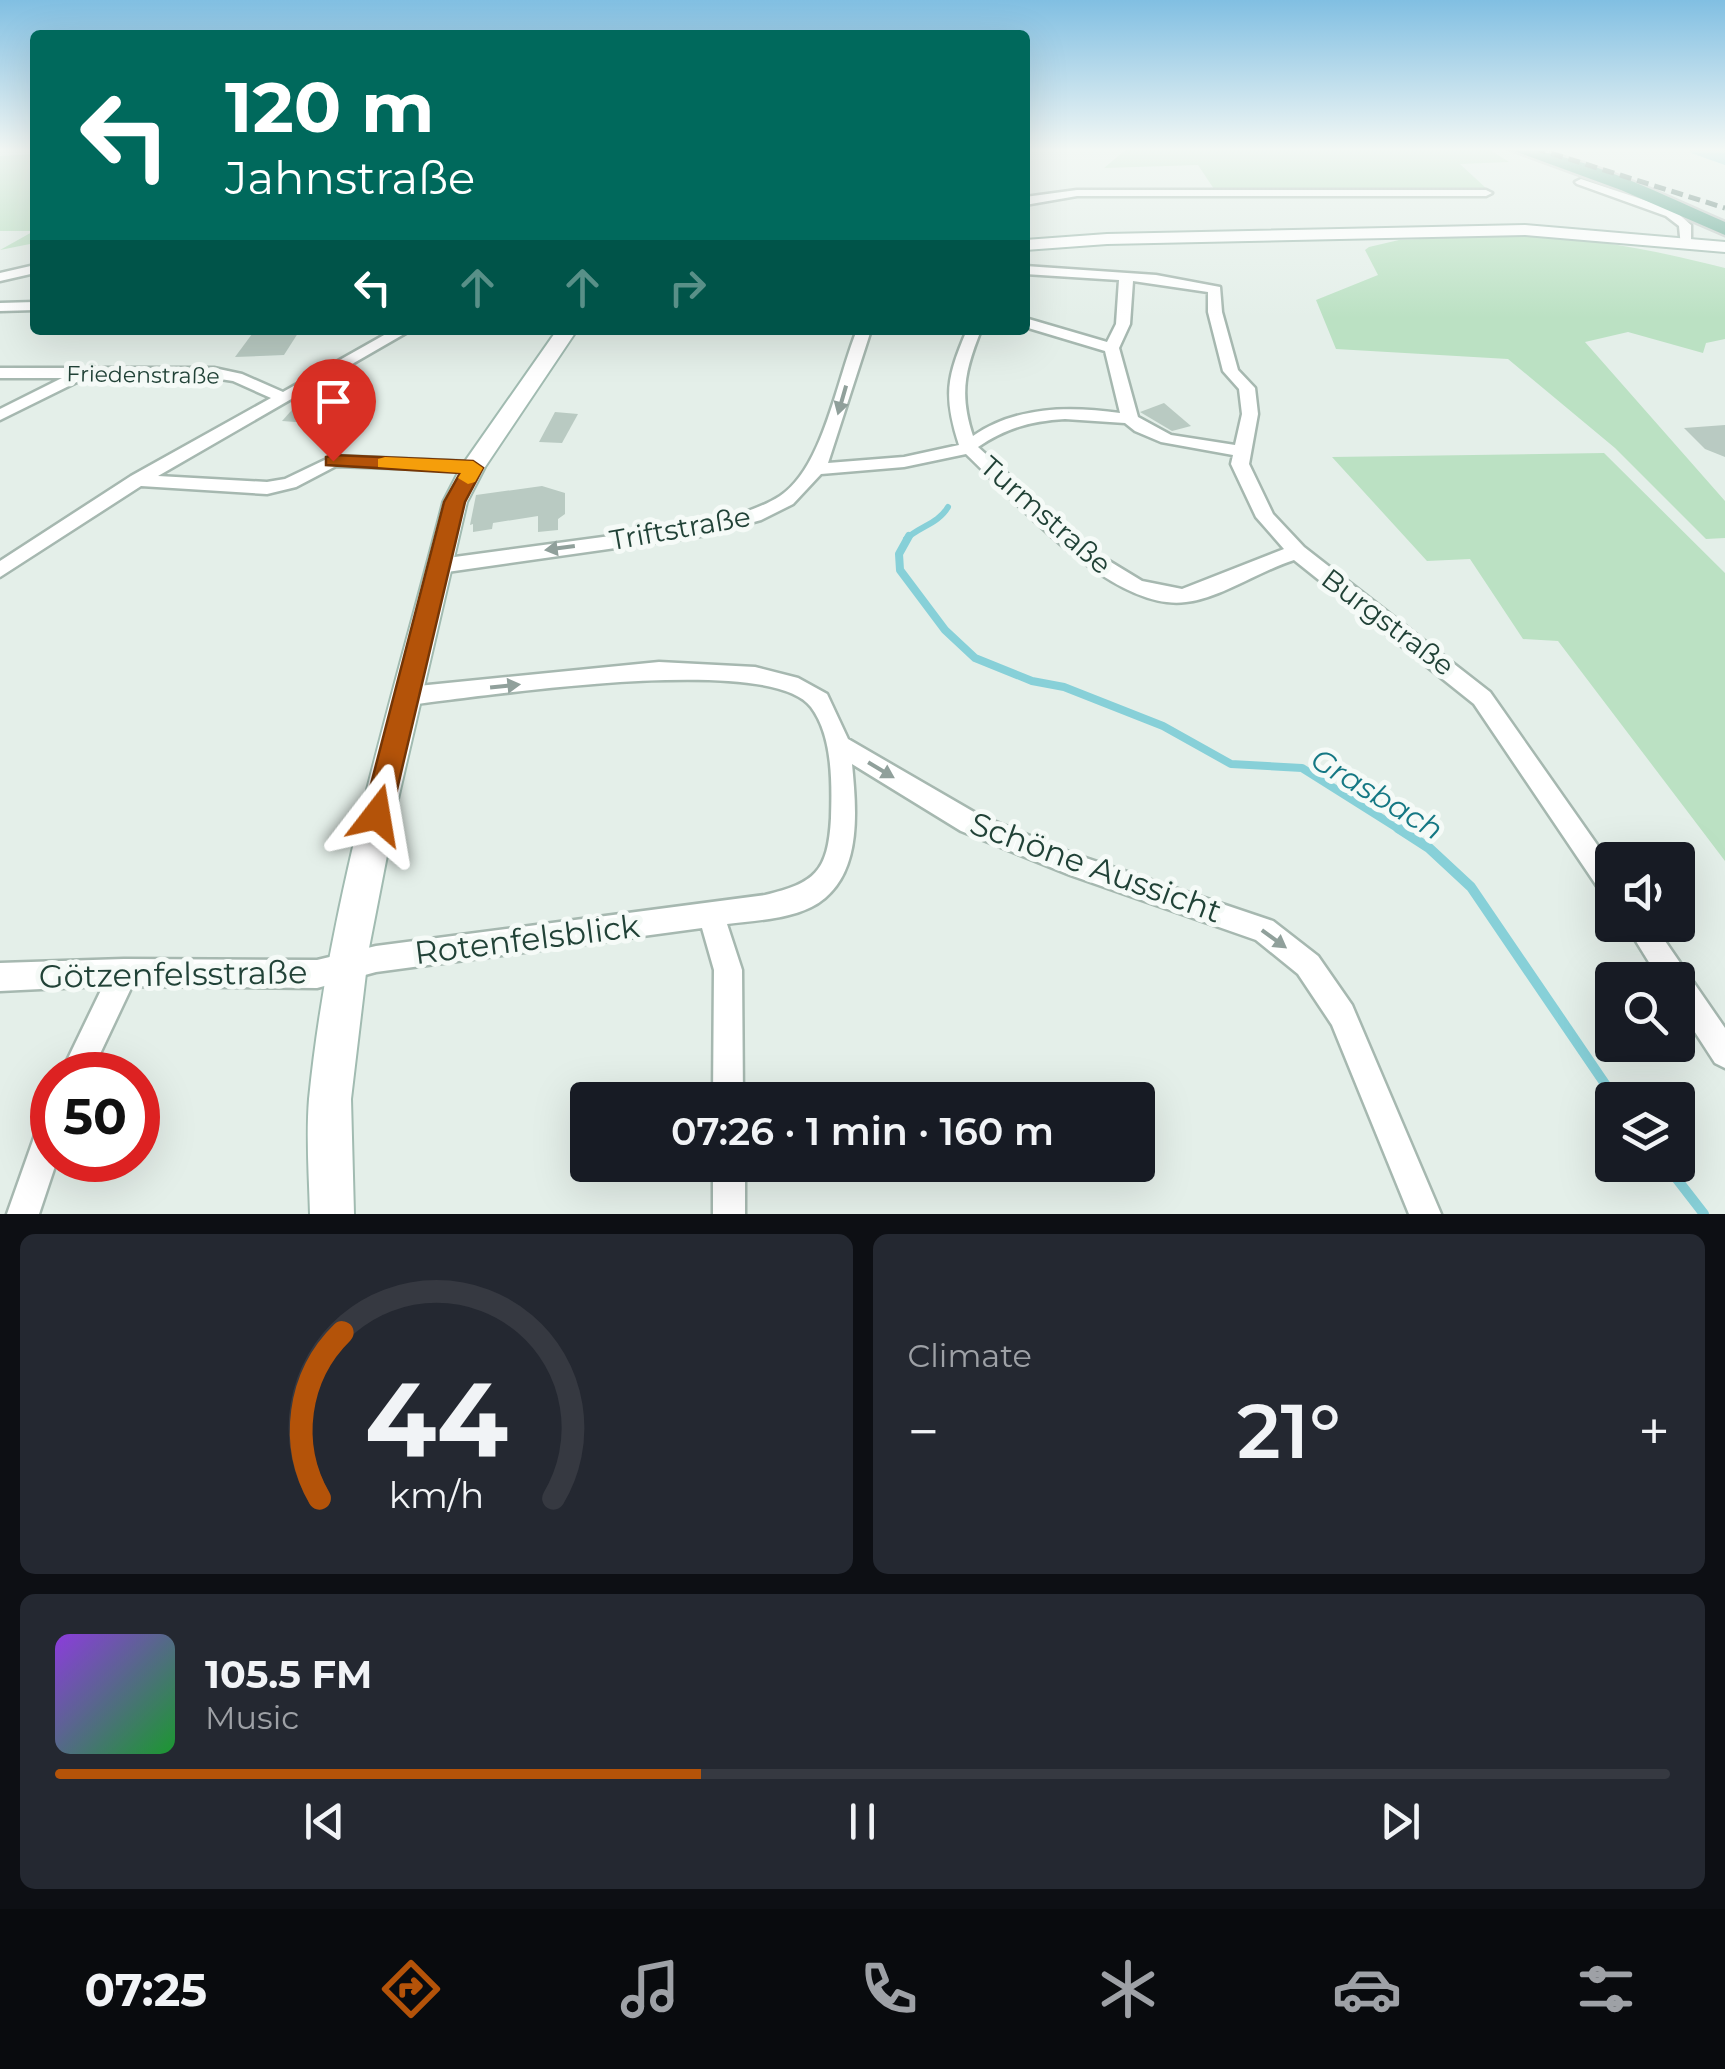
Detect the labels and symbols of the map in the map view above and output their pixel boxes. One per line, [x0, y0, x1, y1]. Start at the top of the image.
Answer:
pin [291, 359, 376, 462]
street label: Friedenstraße [66, 360, 220, 390]
one-way arrow [834, 385, 850, 416]
street label: Turmstraße [974, 449, 1118, 581]
street label: Triftstraße [607, 499, 753, 557]
one-way arrow [543, 540, 575, 556]
street label: Burgstraße [1315, 561, 1461, 683]
one-way arrow [490, 678, 522, 694]
water label: Grasbach [1304, 740, 1450, 848]
one-way arrow [867, 761, 895, 778]
position arrow [325, 763, 429, 867]
street label: Schöne Aussicht [965, 803, 1227, 931]
street label: Rotenfelsblick [412, 906, 642, 972]
one-way arrow [1261, 928, 1287, 948]
street label: Götzenfelsstraße [38, 952, 308, 996]
speed limit sign: 50 [30, 1052, 160, 1182]

